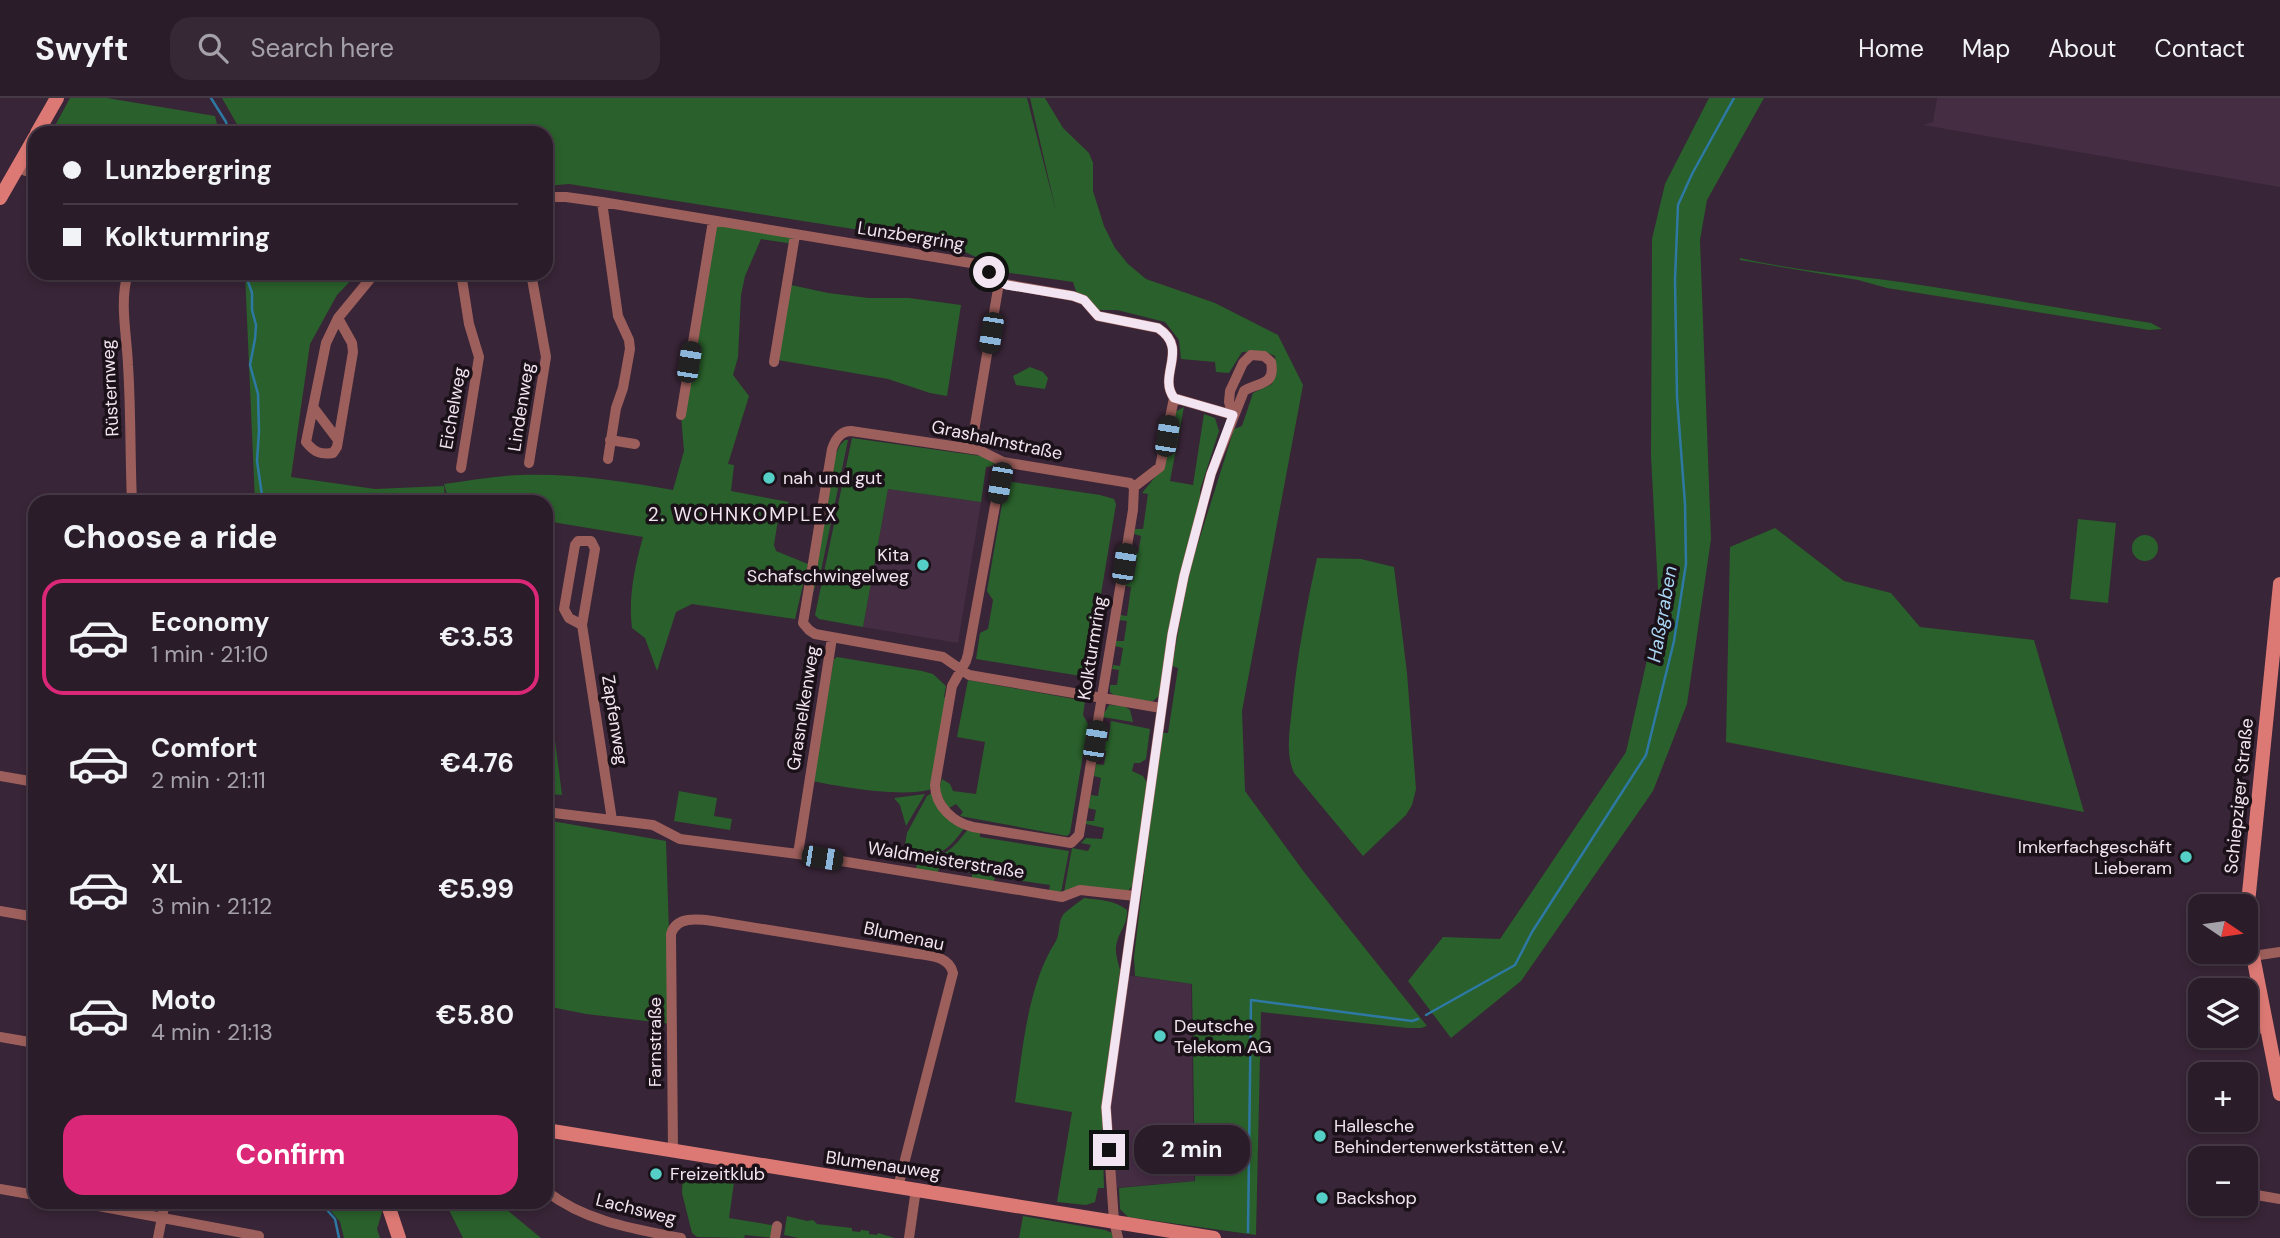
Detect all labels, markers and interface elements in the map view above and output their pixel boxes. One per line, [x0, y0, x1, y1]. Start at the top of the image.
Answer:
search box [170, 17, 660, 80]
text: Swyft [35, 27, 128, 70]
icon: search [194, 29, 232, 67]
text: Search here [250, 31, 394, 65]
text: Home [1858, 33, 1924, 64]
text: Map [1962, 33, 2010, 64]
text: About [2048, 33, 2117, 64]
text: Contact [2155, 33, 2245, 64]
text: Lunzbergring [105, 153, 272, 187]
street label: Lunzbergring [856, 216, 966, 256]
text: Kolkturmring [105, 220, 270, 254]
route start [973, 256, 1005, 288]
car [978, 311, 1005, 355]
street label: Rüsternweg [95, 339, 125, 437]
car [676, 340, 703, 384]
street label: Lindenweg [502, 361, 540, 453]
street label: Eichelweg [434, 365, 472, 451]
street label: Grashalmstraße [929, 414, 1065, 466]
car [1154, 414, 1181, 458]
car [987, 460, 1014, 506]
place label: nah und gut [783, 466, 882, 490]
marker: nah und gut [761, 470, 777, 486]
district label: 2. WOHNKOMPLEX [648, 502, 838, 527]
text: Choose a ride [63, 516, 278, 558]
car [1111, 542, 1138, 586]
place label: Kita Schafschwingelweg [747, 543, 909, 588]
marker: Kita Schafschwingelweg [915, 557, 931, 573]
water label: Haßgraben [1641, 564, 1683, 664]
street label: Kolkturmring [1072, 594, 1112, 702]
text: Economy [151, 605, 269, 639]
icon: car [67, 606, 130, 669]
text: €3.53 [439, 620, 514, 654]
text: 1 min · 21:10 [151, 639, 268, 669]
street label: Grasnelkenweg [781, 644, 825, 772]
street label: Zapfenweg [596, 673, 634, 767]
street label: Schiepziger Straße [2219, 717, 2259, 875]
car [1082, 719, 1109, 763]
text: Comfort [151, 731, 257, 765]
icon: car [67, 732, 130, 795]
text: €4.76 [441, 746, 514, 780]
text: 2 min · 21:11 [151, 765, 266, 795]
place label: Imkerfachgeschäft Lieberam [2018, 835, 2172, 880]
street label: Waldmeisterstraße [866, 836, 1026, 884]
car [800, 844, 845, 872]
marker: Imkerfachgeschäft Lieberam [2178, 849, 2194, 865]
text: XL [151, 857, 183, 891]
icon: car [67, 858, 130, 921]
text: €5.99 [438, 872, 514, 906]
text: 3 min · 21:12 [151, 891, 272, 921]
north arrow [2188, 894, 2258, 964]
map controls [2188, 894, 2258, 1216]
street label: Blumenau [861, 916, 947, 956]
button: layers [2188, 978, 2258, 1048]
text: Moto [151, 983, 216, 1017]
icon: car [67, 984, 130, 1047]
street label: Farnstraße [643, 997, 667, 1087]
text: €5.80 [436, 998, 514, 1032]
place label: Deutsche Telekom AG [1174, 1014, 1272, 1059]
text: 4 min · 21:13 [151, 1017, 273, 1047]
marker: Deutsche Telekom AG [1152, 1028, 1168, 1044]
button: + [2188, 1062, 2258, 1132]
place label: Hallesche Behindertenwerkstätten e.V. [1334, 1114, 1565, 1159]
button: Confirm [63, 1115, 518, 1195]
callout: 2 min [1134, 1126, 1249, 1174]
marker: Hallesche Behindertenwerkstätten e.V. [1312, 1128, 1328, 1144]
route end [1093, 1134, 1125, 1166]
text: 2 min [1162, 1134, 1222, 1164]
street label: Blumenauweg [824, 1145, 942, 1185]
button: − [2188, 1146, 2258, 1216]
place label: Freizeitklub [670, 1162, 765, 1186]
marker: Freizeitklub [648, 1166, 664, 1182]
place label: Backshop [1336, 1186, 1417, 1210]
street label: Lachsweg [593, 1187, 679, 1231]
marker: Backshop [1314, 1190, 1330, 1206]

